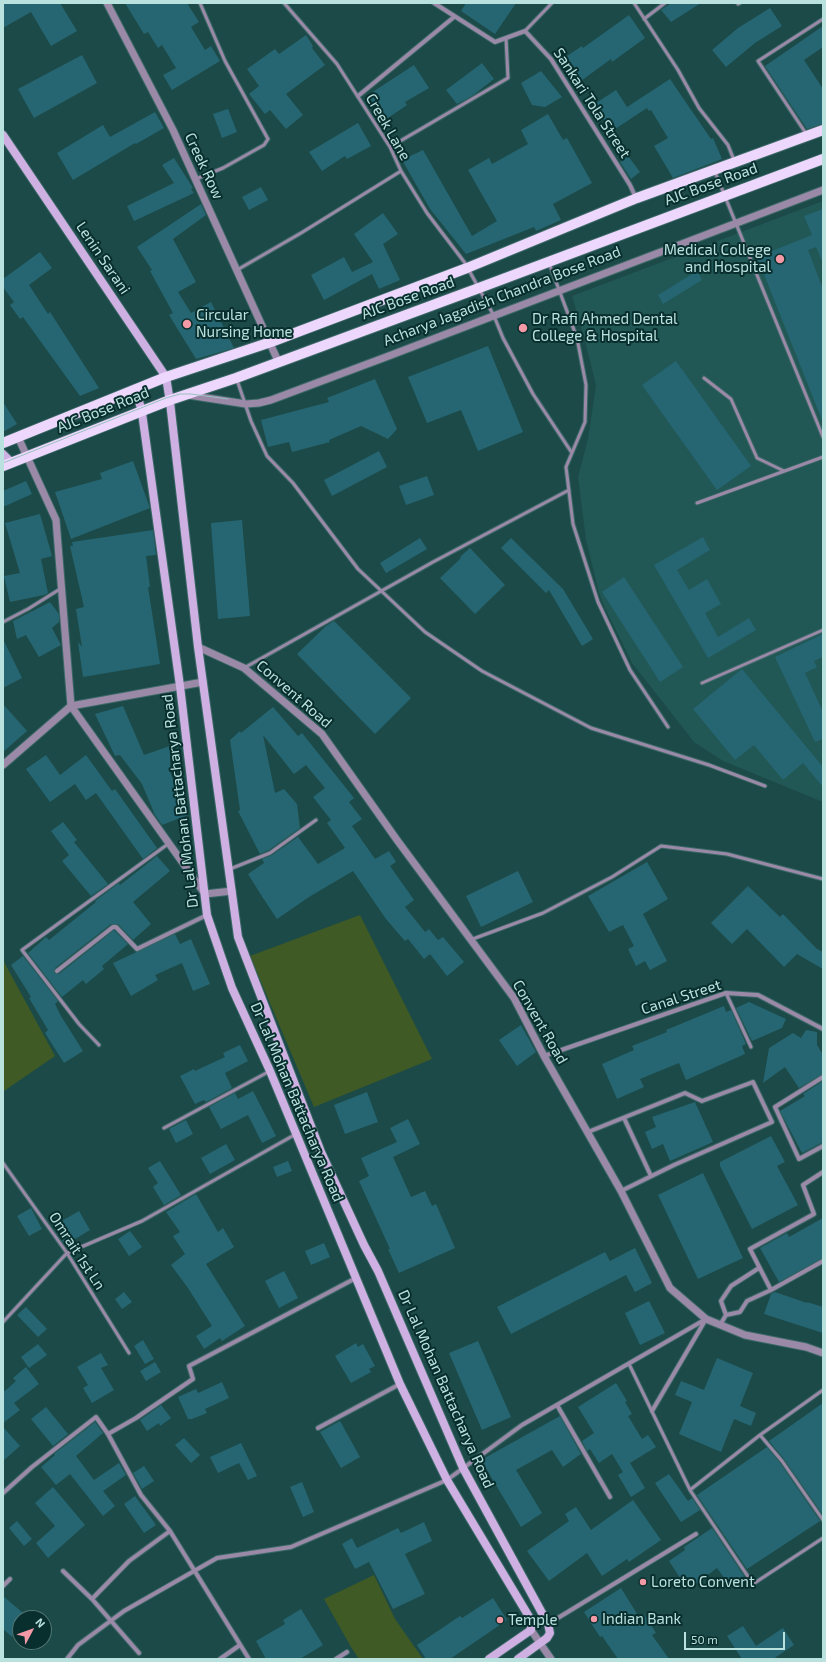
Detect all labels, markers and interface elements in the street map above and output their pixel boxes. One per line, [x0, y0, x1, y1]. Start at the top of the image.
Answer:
street label: Sankari Tola Street [550, 45, 634, 161]
street label: Creek Lane [362, 90, 414, 164]
street label: Creek Row [181, 130, 227, 202]
street label: AJC Bose Road [662, 159, 760, 209]
street label: Lenin Sarani [72, 218, 134, 298]
place label: Medical College and Hospital [664, 241, 771, 276]
street label: Acharya Jagadish Chandra Bose Road [381, 242, 623, 350]
marker: Medical College and Hospital [774, 253, 786, 265]
street label: AJC Bose Road [359, 273, 457, 323]
place label: Circular Nursing Home [196, 306, 293, 341]
place label: Dr Rafi Ahmed Dental College & Hospital [532, 310, 678, 345]
marker: Circular Nursing Home [181, 318, 193, 330]
marker: Dr Rafi Ahmed Dental College & Hospital [517, 322, 529, 334]
street label: AJC Bose Road [54, 383, 152, 437]
street label: Convent Road [253, 656, 335, 732]
street label: Dr Lal Mohan Battacharya Road [158, 693, 202, 909]
street label: Canal Street [639, 976, 723, 1018]
street label: Convent Road [509, 977, 571, 1067]
street label: Dr Lal Mohan Battacharya Road [247, 999, 347, 1205]
street label: Omrait 1st Ln [45, 1209, 109, 1293]
street label: Dr Lal Mohan Battacharya Road [394, 1287, 498, 1491]
place label: Loreto Convent [651, 1573, 755, 1591]
marker: Loreto Convent [638, 1577, 648, 1587]
north arrow [12, 1610, 52, 1650]
place label: Indian Bank [602, 1610, 681, 1628]
place label: Temple [508, 1611, 557, 1629]
marker: Indian Bank [589, 1614, 599, 1624]
text: N [33, 1615, 48, 1630]
marker: Temple [495, 1615, 505, 1625]
scale bar [686, 1624, 787, 1650]
text: 50 m [691, 1632, 718, 1646]

